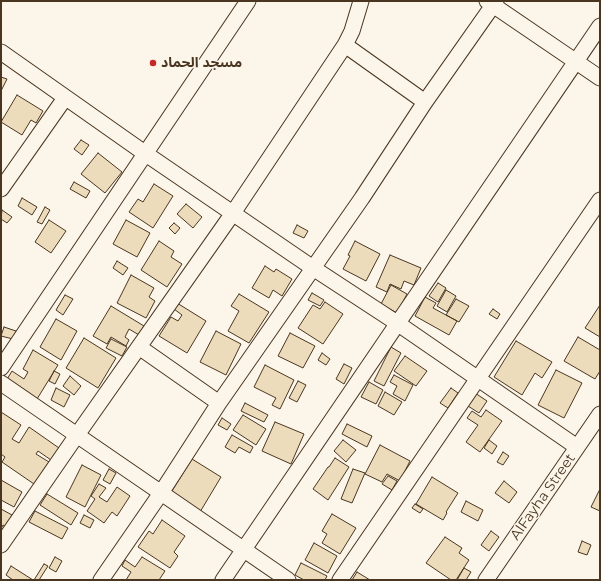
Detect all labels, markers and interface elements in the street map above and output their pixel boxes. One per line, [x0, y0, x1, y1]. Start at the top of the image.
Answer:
place label: مسجد الحماد [161, 55, 242, 71]
marker: مسجد الحماد [148, 58, 158, 68]
street label: AlFayha Street [507, 451, 579, 543]

